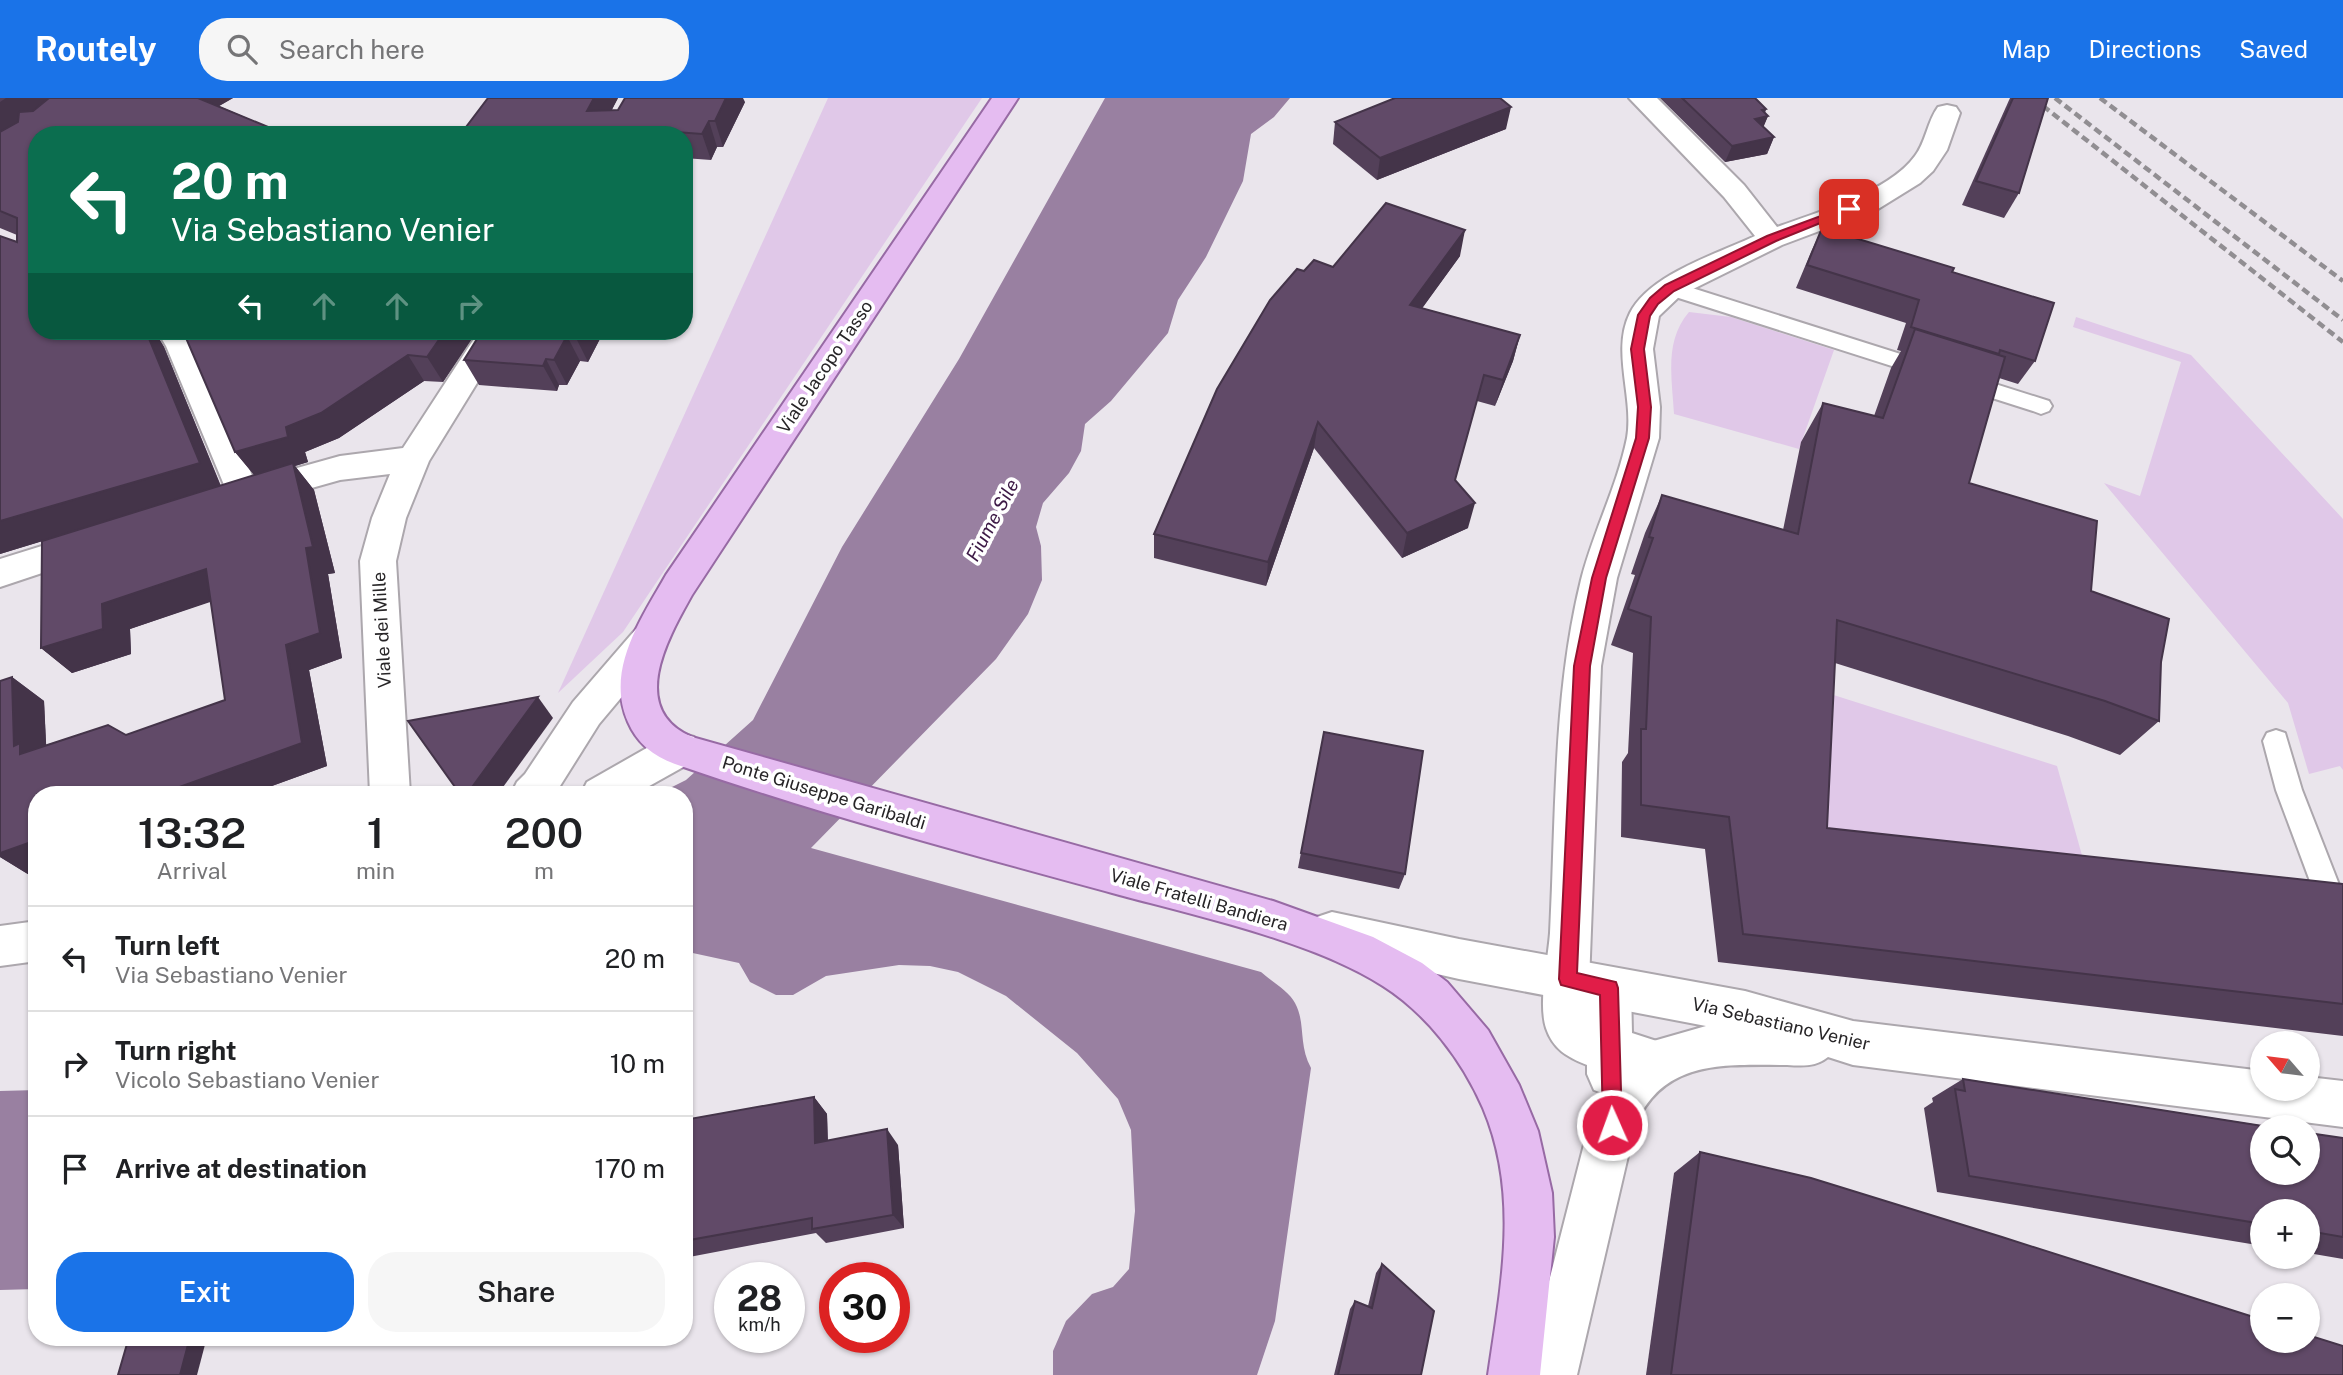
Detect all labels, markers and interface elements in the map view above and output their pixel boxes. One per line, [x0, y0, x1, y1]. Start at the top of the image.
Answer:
search box [199, 18, 689, 81]
text: Routely [35, 30, 157, 68]
icon: search [223, 30, 261, 68]
text: Search here [279, 34, 425, 65]
text: Map [2002, 35, 2051, 63]
text: Directions [2089, 35, 2201, 63]
text: Saved [2239, 35, 2308, 63]
text: 20 m [171, 152, 289, 210]
icon: left [56, 154, 147, 245]
pin [1819, 179, 1879, 239]
icon: arrive [1830, 190, 1868, 228]
text: Via Sebastiano Venier [171, 211, 494, 248]
icon: left [232, 287, 270, 325]
icon: ahead [305, 287, 343, 325]
icon: ahead [378, 287, 416, 325]
icon: right [451, 287, 489, 325]
street label: Viale Jacopo Tasso [772, 296, 877, 437]
water label: Fiume Sile [961, 475, 1023, 565]
street label: Viale dei Mille [368, 571, 395, 689]
street label: Ponte Giuseppe Garibaldi [720, 752, 928, 834]
text: 13:32 [138, 808, 246, 857]
text: 1 [367, 808, 384, 857]
text: 200 [505, 808, 583, 857]
text: Arrival [156, 857, 227, 884]
text: min [356, 857, 395, 884]
text: m [534, 857, 554, 884]
street label: Viale Fratelli Bandiera [1108, 864, 1290, 935]
text: Turn left [115, 930, 220, 961]
icon: left [56, 940, 94, 978]
text: 20 m [605, 943, 665, 974]
text: Via Sebastiano Venier [115, 961, 347, 988]
street label: Via Sebastiano Venier [1690, 993, 1872, 1054]
north arrow [2250, 1031, 2320, 1101]
map controls [2250, 1031, 2320, 1353]
text: Turn right [115, 1035, 237, 1066]
icon: right [56, 1045, 94, 1083]
text: 10 m [610, 1048, 665, 1079]
text: Vicolo Sebastiano Venier [115, 1066, 379, 1093]
position arrow [1575, 1088, 1649, 1162]
button: search [2250, 1115, 2320, 1185]
icon: arrive [56, 1150, 94, 1188]
text: Arrive at destination [115, 1153, 367, 1184]
text: 170 m [595, 1153, 665, 1184]
button: + [2250, 1199, 2320, 1269]
button: Exit [56, 1252, 354, 1332]
button: Share [368, 1252, 665, 1332]
speed limit sign: 30 [819, 1262, 910, 1353]
text: 28 [737, 1278, 782, 1319]
button: − [2250, 1283, 2320, 1353]
text: km/h [738, 1314, 781, 1335]

